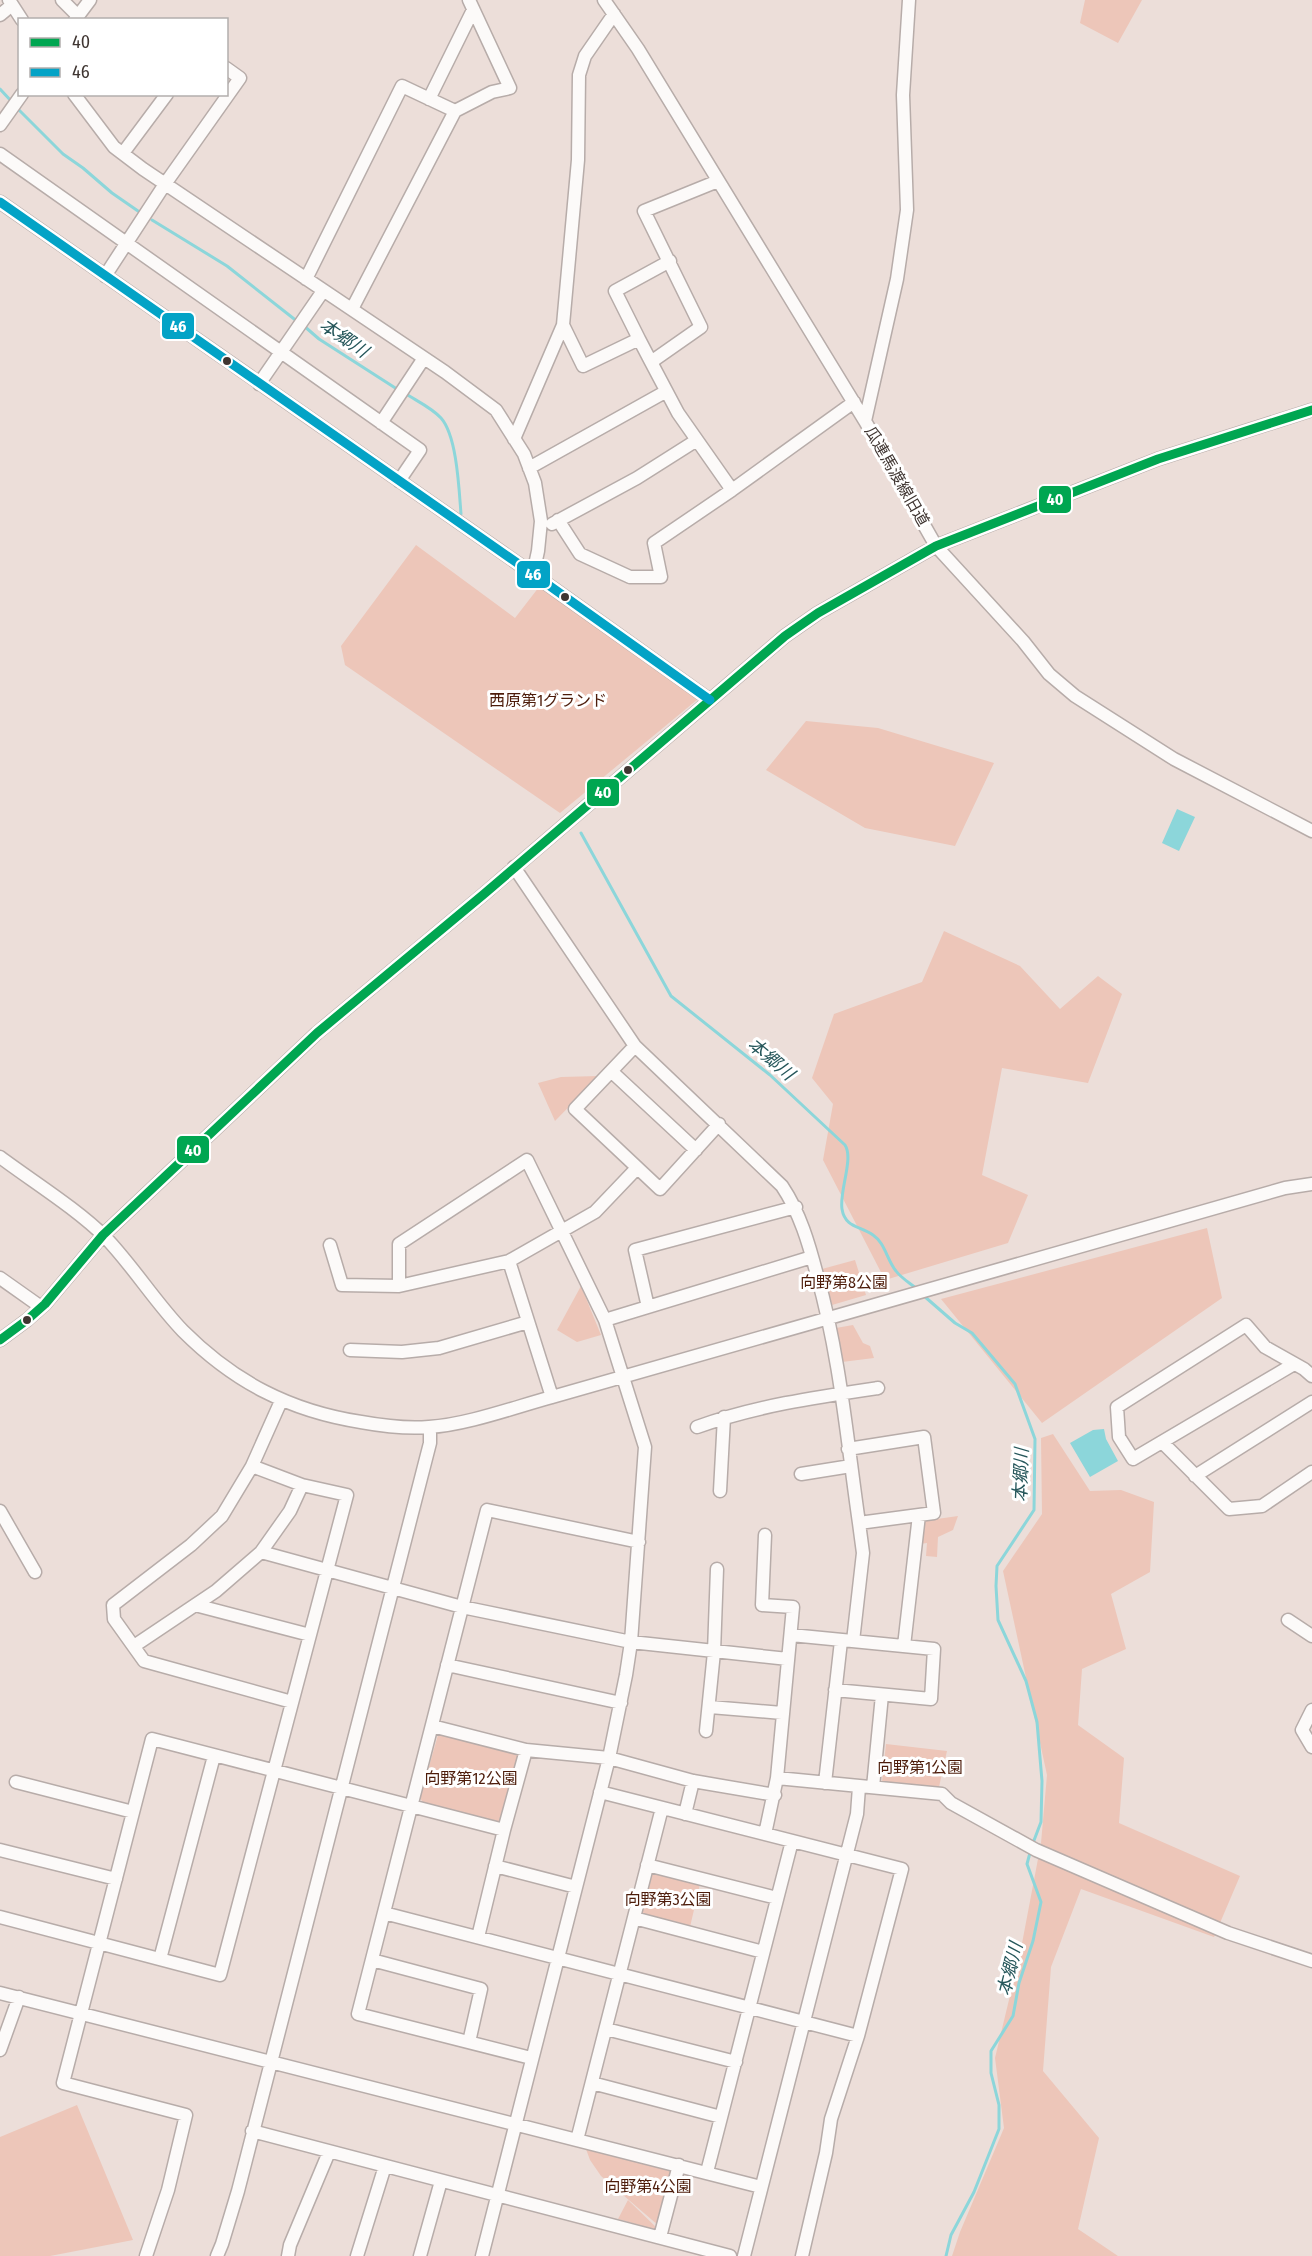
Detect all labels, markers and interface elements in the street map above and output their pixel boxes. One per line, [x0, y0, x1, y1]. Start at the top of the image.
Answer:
legend [18, 18, 228, 96]
text: 40 [72, 31, 90, 53]
text: 46 [72, 61, 90, 83]
line badge: 46 [161, 312, 195, 340]
water label: 本郷川 [315, 314, 374, 363]
text: 46 [170, 317, 186, 336]
unlabelled marker [221, 355, 233, 367]
street label: 瓜連馬渡線旧道 [861, 423, 933, 529]
line badge: 40 [1038, 485, 1072, 514]
text: 40 [1047, 490, 1064, 509]
line badge: 46 [516, 560, 551, 589]
text: 46 [525, 565, 541, 584]
unlabelled marker [559, 591, 571, 603]
park label: 西原第1グランド [489, 691, 607, 710]
unlabelled marker [622, 764, 634, 776]
line badge: 40 [586, 778, 620, 807]
text: 40 [595, 783, 612, 802]
water label: 本郷川 [743, 1033, 800, 1086]
line badge: 40 [176, 1135, 210, 1164]
text: 40 [185, 1141, 202, 1160]
park label: 向野第8公園 [800, 1273, 888, 1292]
unlabelled marker [21, 1314, 33, 1326]
water label: 本郷川 [1009, 1446, 1033, 1502]
park label: 向野第1公園 [877, 1758, 963, 1777]
park label: 向野第12公園 [424, 1769, 518, 1788]
park label: 向野第3公園 [624, 1890, 712, 1909]
water label: 本郷川 [993, 1938, 1028, 1998]
park label: 向野第4公園 [604, 2177, 692, 2196]

